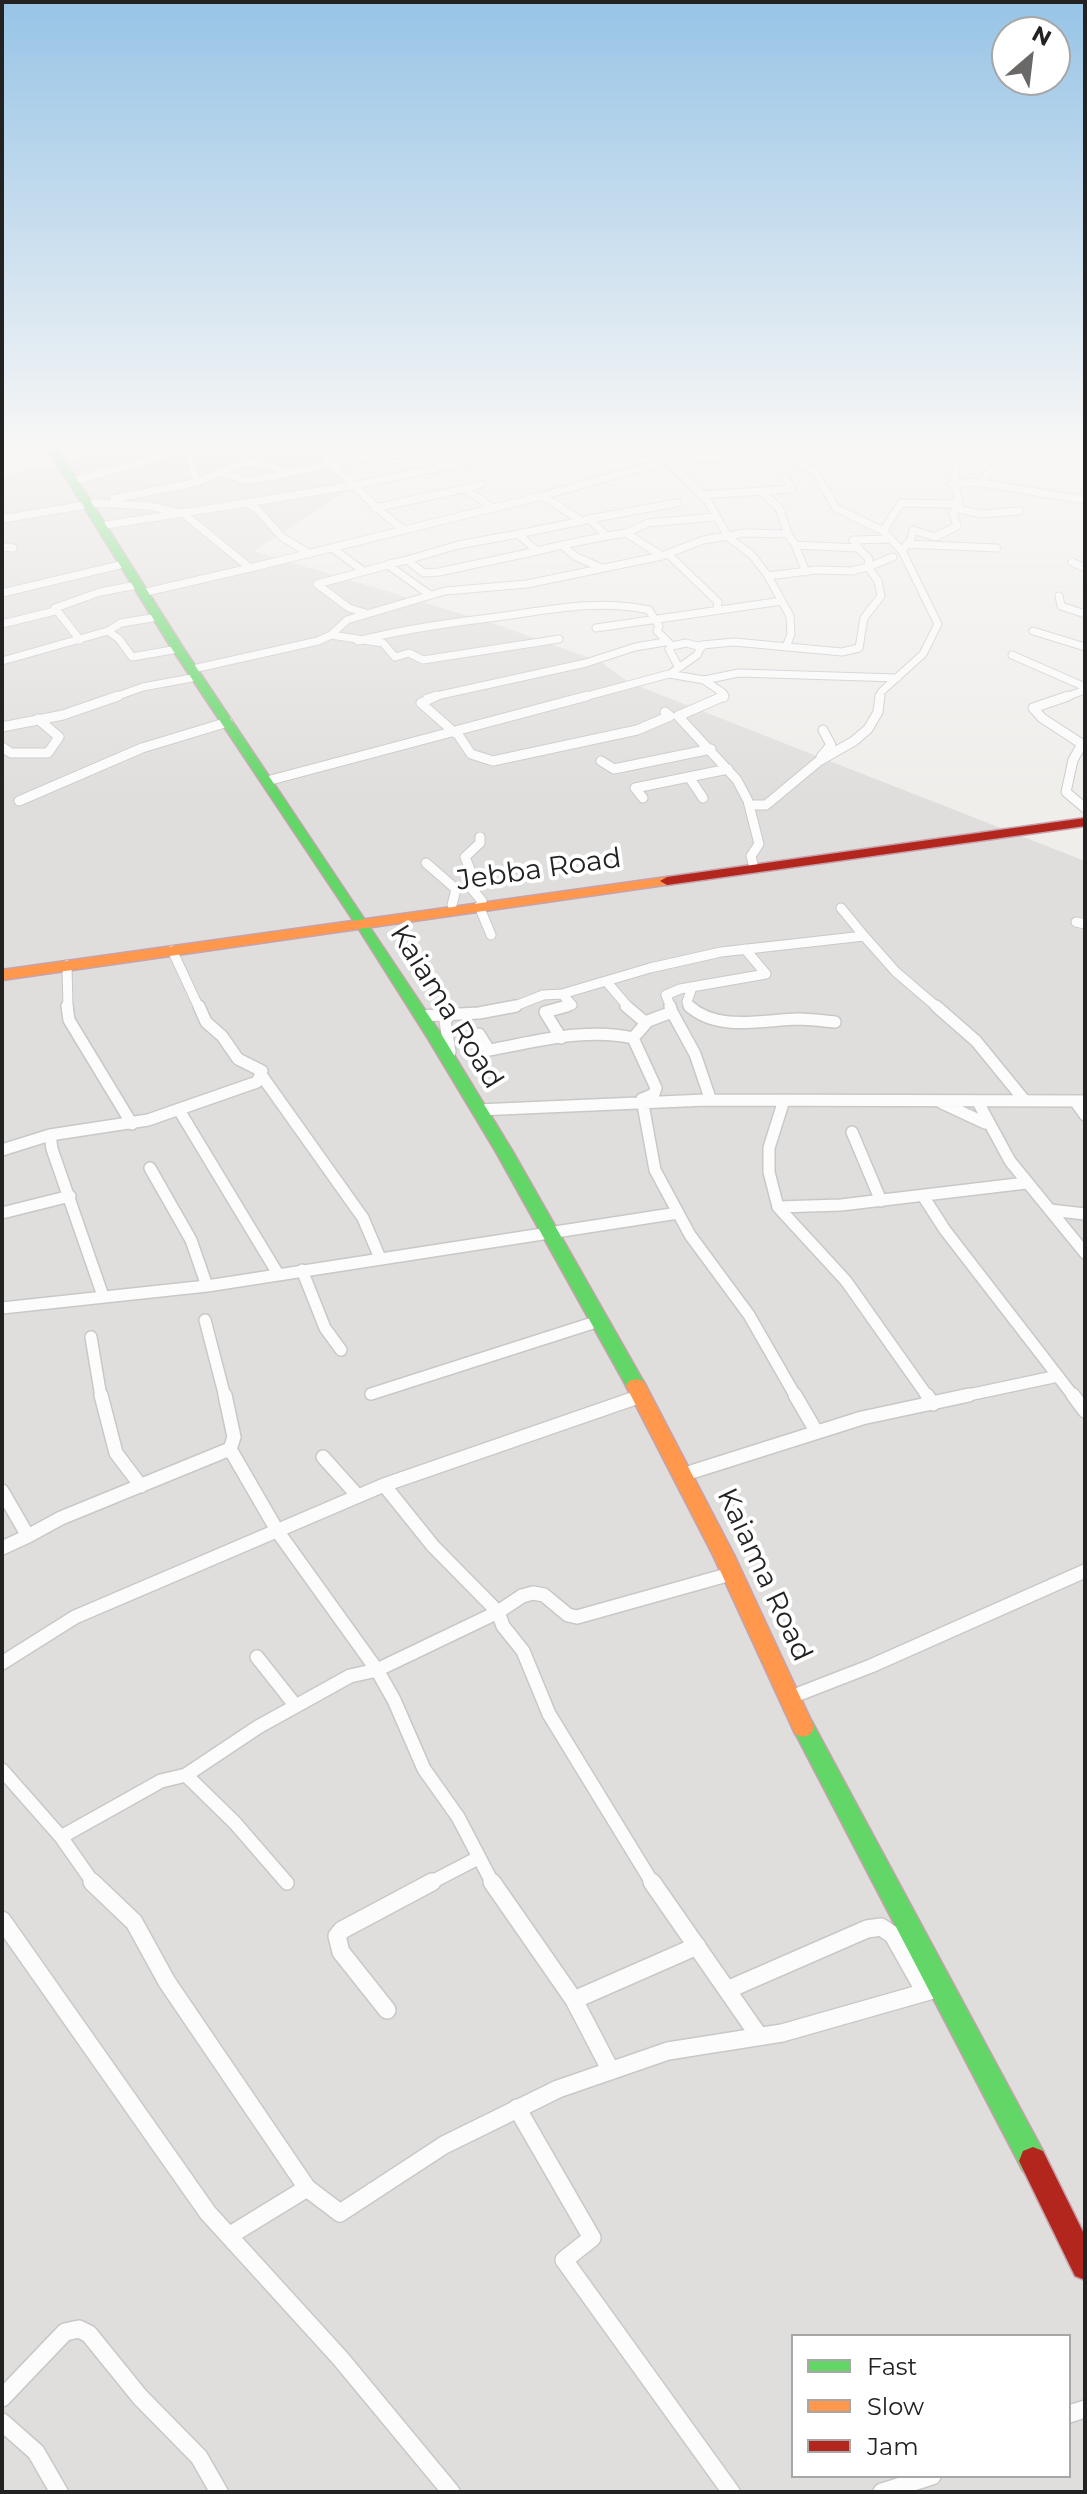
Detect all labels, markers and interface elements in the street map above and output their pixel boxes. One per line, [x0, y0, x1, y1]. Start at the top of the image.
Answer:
north arrow [991, 16, 1071, 96]
text: N [1027, 20, 1056, 52]
street label: Jebba Road [455, 842, 623, 898]
street label: Kaiama Road [382, 919, 510, 1095]
street label: Kaiama Road [709, 1483, 819, 1667]
legend [791, 2334, 1071, 2478]
text: Fast [867, 2352, 917, 2381]
text: Slow [867, 2392, 924, 2421]
text: Jam [867, 2432, 919, 2461]

